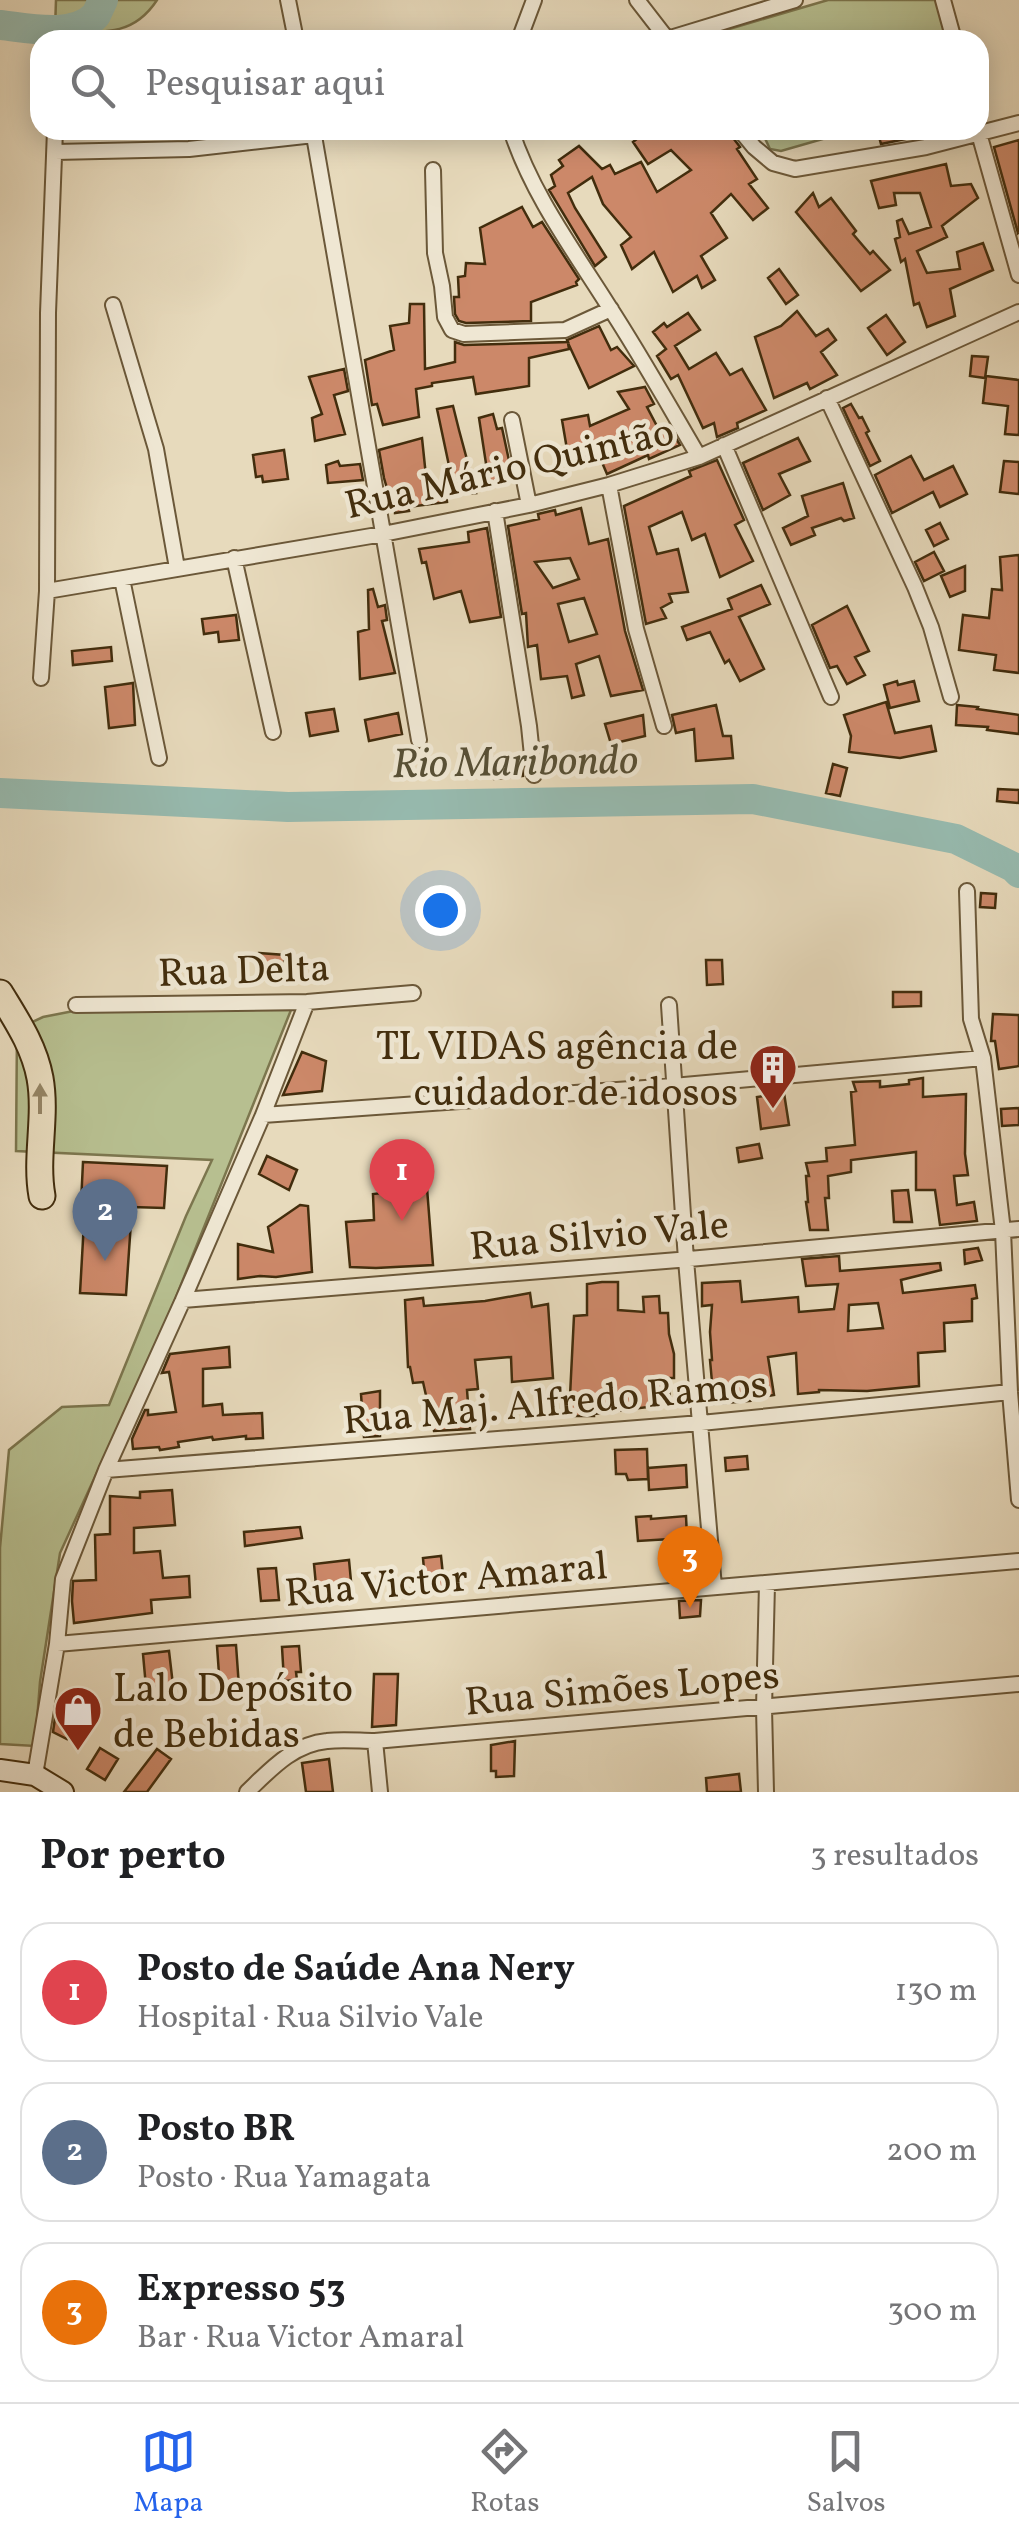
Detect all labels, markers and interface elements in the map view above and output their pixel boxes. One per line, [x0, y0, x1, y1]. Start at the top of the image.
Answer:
search box [30, 30, 989, 140]
icon: search [65, 58, 120, 113]
text: Pesquisar aqui [145, 59, 385, 112]
street label: Rua Mário Quintão [340, 406, 680, 536]
water label: Rio Maribondo [391, 733, 639, 796]
your location [415, 885, 466, 936]
street label: Rua Delta [157, 942, 331, 1004]
place label: TL VIDAS agência de cuidador de idosos [376, 1021, 738, 1123]
building icon: TL VIDAS agência de cuidador de idosos [747, 1042, 799, 1110]
one-way arrow [32, 1082, 48, 1114]
pin: 1 [370, 1138, 434, 1221]
pin: 2 [72, 1178, 138, 1261]
street label: Rua Silvio Vale [467, 1199, 731, 1277]
street label: Rua Maj. Alfredo Ramos [341, 1359, 770, 1451]
pin: 3 [658, 1526, 722, 1608]
street label: Rua Victor Amaral [283, 1540, 610, 1624]
street label: Rua Simões Lopes [463, 1649, 782, 1733]
place label: Lalo Depósito de Bebidas [113, 1663, 353, 1765]
shop icon: Lalo Depósito de Bebidas [52, 1684, 104, 1752]
text: Por perto [40, 1828, 226, 1887]
text: 3 resultados [810, 1835, 979, 1879]
text: Posto de Saúde Ana Nery [137, 1944, 575, 1997]
text: 1 [68, 1970, 81, 2014]
text: 130 m [895, 1970, 977, 2014]
text: Hospital · Rua Silvio Vale [137, 1997, 483, 2041]
text: Posto BR [137, 2104, 295, 2157]
text: 2 [66, 2130, 83, 2174]
text: 200 m [886, 2130, 977, 2174]
text: Posto · Rua Yamagata [137, 2157, 431, 2201]
text: Expresso 53 [137, 2264, 346, 2317]
text: 3 [66, 2290, 83, 2334]
text: 300 m [887, 2290, 977, 2334]
text: Bar · Rua Victor Amaral [137, 2317, 464, 2361]
tab: Mapa [133, 2424, 203, 2523]
tab: Rotas [470, 2424, 540, 2523]
tab: Salvos [806, 2424, 886, 2523]

